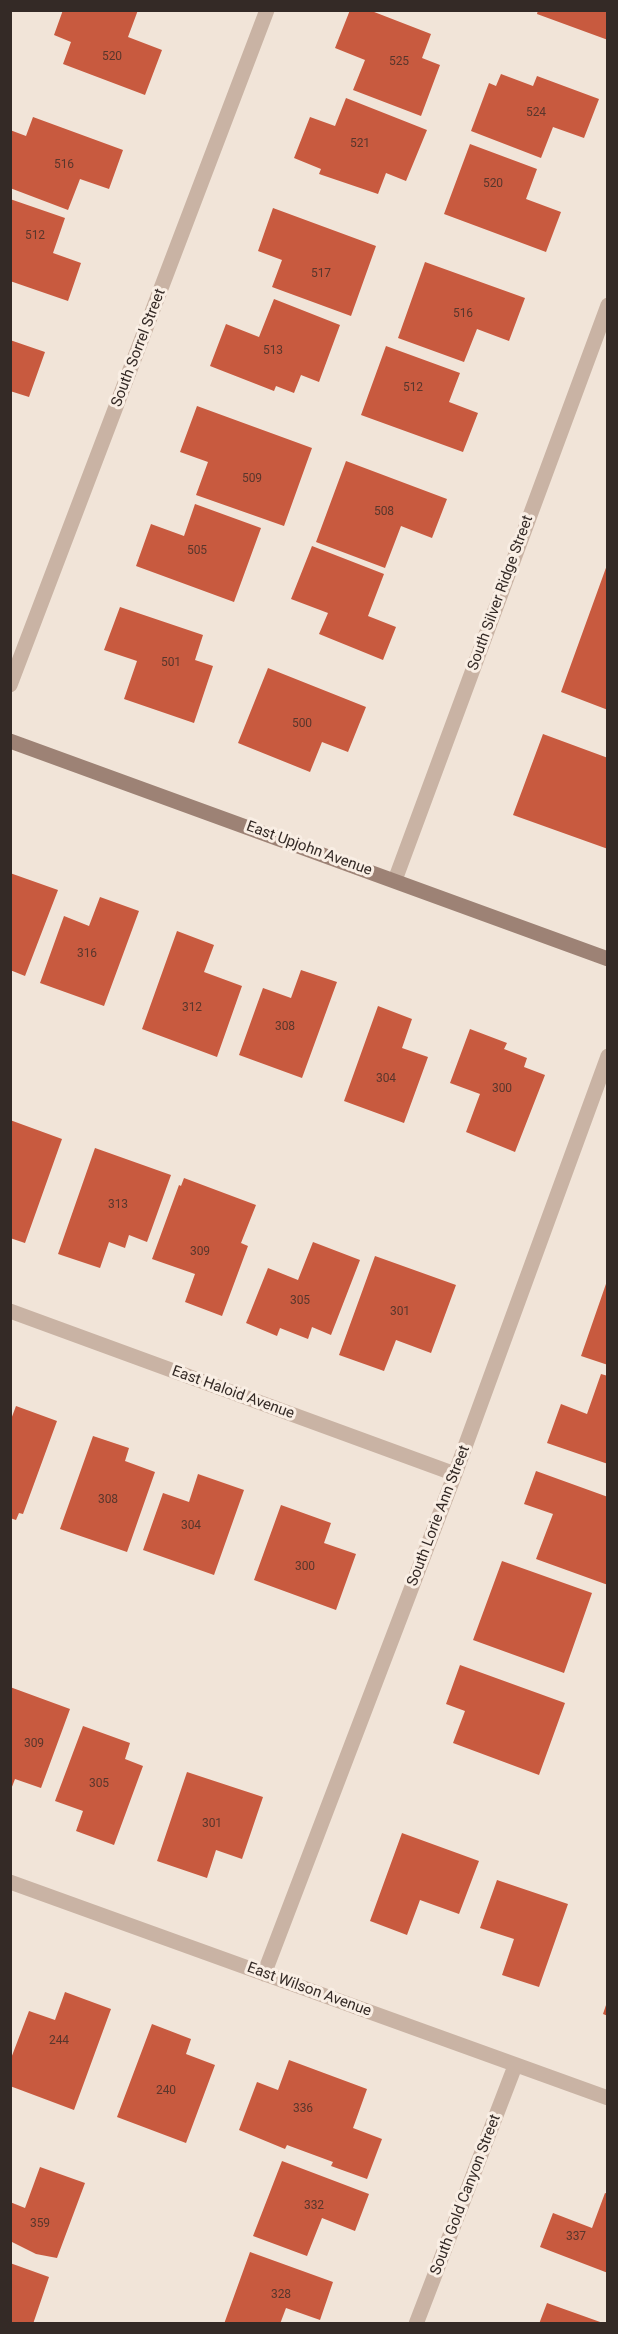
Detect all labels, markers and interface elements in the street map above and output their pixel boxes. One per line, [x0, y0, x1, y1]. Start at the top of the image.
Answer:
house number: 520 [102, 50, 122, 64]
house number: 525 [389, 55, 409, 69]
house number: 524 [526, 106, 546, 120]
house number: 521 [350, 137, 370, 151]
house number: 516 [54, 158, 74, 172]
house number: 520 [483, 177, 503, 191]
house number: 512 [25, 229, 45, 243]
house number: 517 [311, 267, 331, 281]
street label: South Sorrel Street [108, 286, 170, 410]
house number: 516 [453, 307, 473, 321]
house number: 513 [263, 344, 283, 358]
house number: 512 [403, 381, 423, 395]
house number: 509 [242, 472, 262, 486]
house number: 508 [374, 505, 394, 519]
street label: South Silver Ridge Street [465, 513, 537, 673]
house number: 505 [187, 544, 207, 558]
house number: 501 [161, 656, 181, 670]
house number: 500 [292, 717, 312, 731]
street label: East Upjohn Avenue [244, 818, 374, 880]
house number: 316 [77, 947, 97, 961]
house number: 312 [182, 1001, 202, 1015]
house number: 308 [275, 1020, 295, 1034]
house number: 304 [376, 1072, 396, 1086]
house number: 300 [492, 1082, 512, 1096]
house number: 313 [108, 1198, 128, 1212]
house number: 309 [190, 1245, 210, 1259]
house number: 305 [290, 1294, 310, 1308]
house number: 301 [390, 1305, 410, 1319]
street label: East Haloid Avenue [169, 1362, 297, 1424]
street label: South Lorie Ann Street [404, 1443, 474, 1589]
house number: 308 [98, 1493, 118, 1507]
house number: 304 [181, 1519, 201, 1533]
house number: 300 [295, 1560, 315, 1574]
house number: 309 [24, 1737, 44, 1751]
house number: 305 [89, 1777, 109, 1791]
house number: 301 [202, 1817, 222, 1831]
street label: East Wilson Avenue [244, 1959, 374, 2021]
house number: 244 [49, 2034, 69, 2048]
house number: 240 [156, 2084, 176, 2098]
house number: 336 [293, 2102, 313, 2116]
street label: South Gold Canyon Street [427, 2112, 505, 2278]
house number: 332 [304, 2199, 324, 2213]
house number: 359 [30, 2217, 50, 2231]
house number: 337 [566, 2230, 586, 2244]
house number: 328 [271, 2288, 291, 2302]

